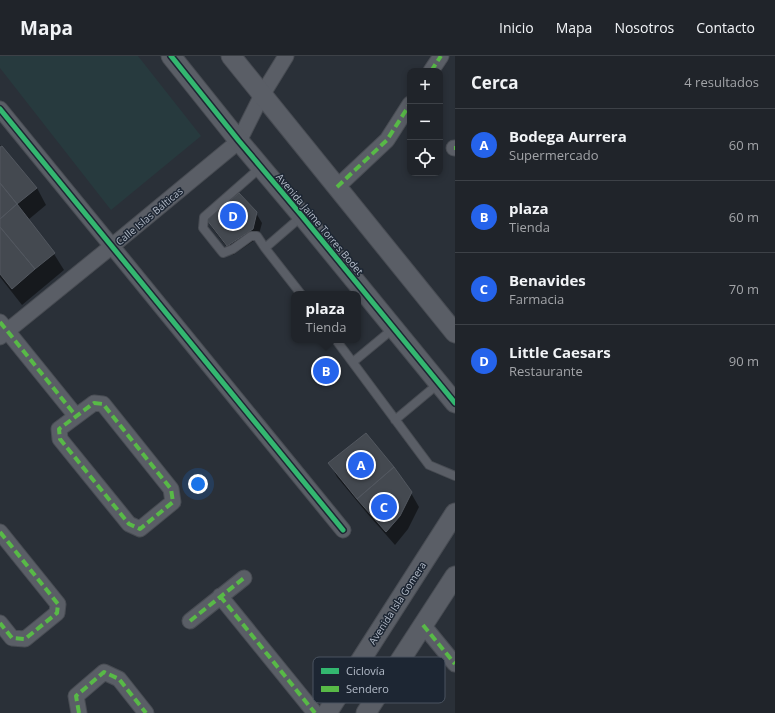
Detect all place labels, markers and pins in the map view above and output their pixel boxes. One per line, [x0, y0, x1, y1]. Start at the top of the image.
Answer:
pin: D [220, 201, 246, 231]
pin: B [313, 356, 339, 386]
pin: A [348, 450, 374, 480]
pin: C [371, 492, 397, 522]

